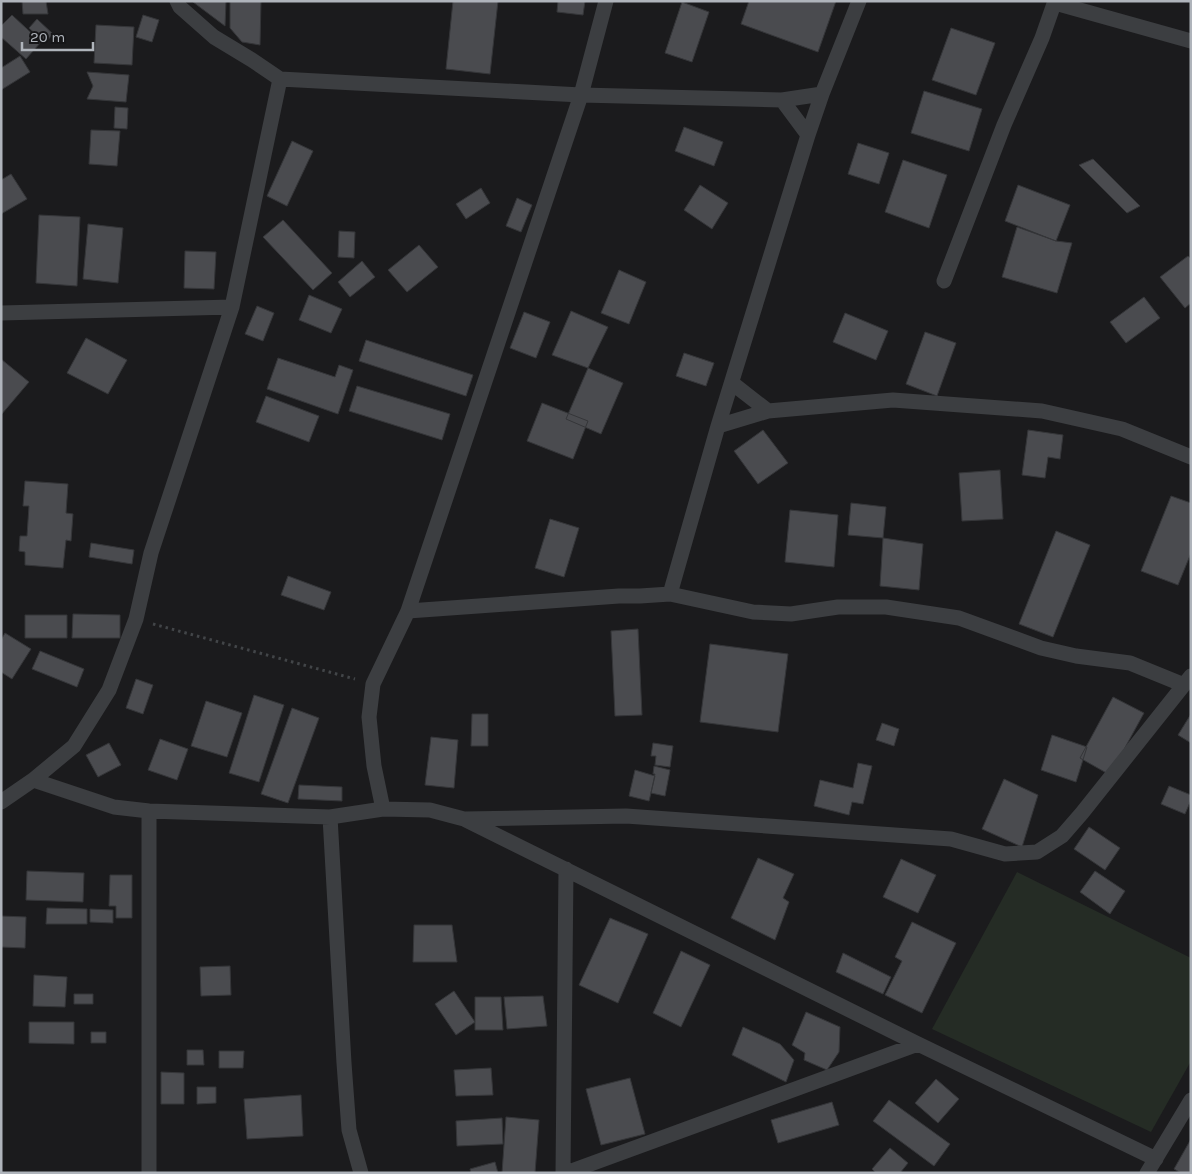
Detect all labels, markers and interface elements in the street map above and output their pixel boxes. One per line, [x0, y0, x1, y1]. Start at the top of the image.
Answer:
scale bar [22, 20, 94, 52]
text: 20 m [30, 28, 65, 46]

